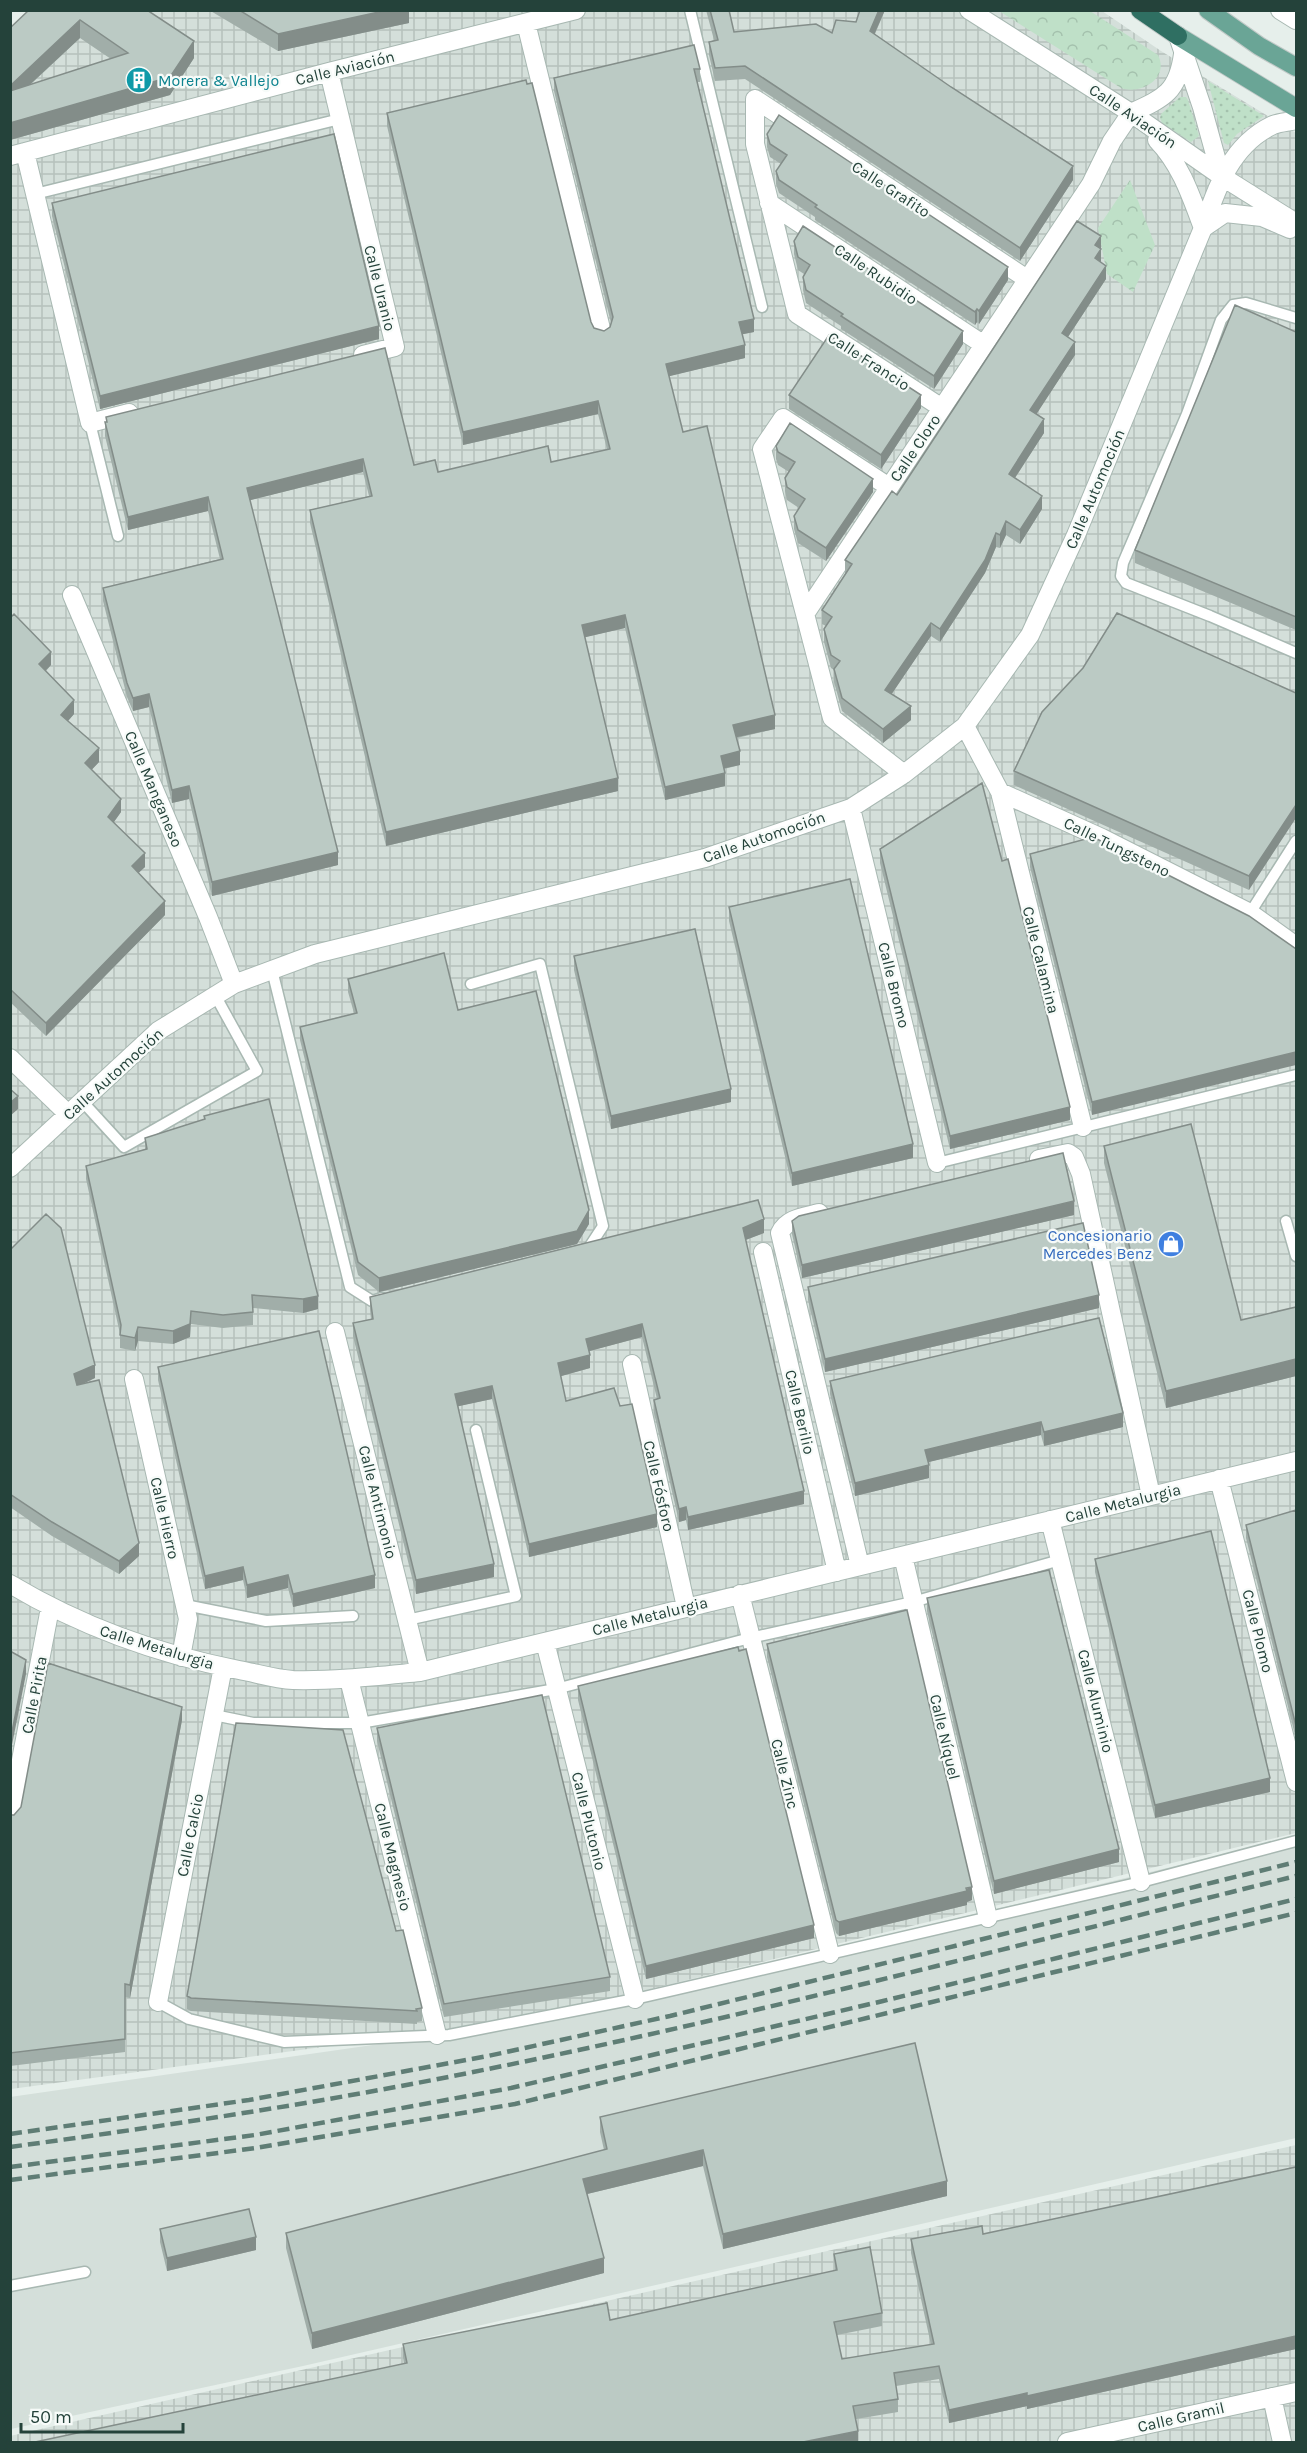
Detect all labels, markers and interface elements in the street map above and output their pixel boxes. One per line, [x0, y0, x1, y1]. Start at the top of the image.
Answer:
street label: Calle Aviación [293, 47, 397, 89]
building icon: Morera & Vallejo [124, 65, 154, 95]
place label: Morera & Vallejo [158, 71, 279, 90]
street label: Calle Aviación [1086, 80, 1180, 152]
street label: Calle Grafito [848, 157, 934, 221]
street label: Calle Rubidio [831, 239, 921, 309]
street label: Calle Uranio [360, 243, 400, 333]
street label: Calle Francio [824, 327, 914, 395]
street label: Calle Cloro [886, 411, 944, 485]
street label: Calle Automoción [1061, 426, 1129, 552]
street label: Calle Manganeso [121, 728, 187, 850]
street label: Calle Automoción [700, 807, 828, 867]
street label: Calle Tungsteno [1061, 813, 1173, 881]
street label: Calle Calamina [1019, 904, 1063, 1016]
street label: Calle Bromo [874, 940, 914, 1030]
street label: Calle Automoción [59, 1024, 167, 1124]
place label: Concesionario Mercedes Benz [1043, 1226, 1152, 1263]
shop icon: Concesionario Mercedes Benz [1156, 1229, 1186, 1259]
street label: Calle Berilio [781, 1368, 819, 1456]
street label: Calle Fósforo [639, 1439, 679, 1533]
street label: Calle Antimonio [355, 1443, 401, 1561]
street label: Calle Hierro [146, 1475, 184, 1561]
street label: Calle Metalurgia [1063, 1479, 1183, 1527]
street label: Calle Plomo [1238, 1587, 1278, 1675]
street label: Calle Metalurgia [590, 1592, 710, 1640]
street label: Calle Metalurgia [98, 1621, 216, 1673]
street label: Calle Aluminio [1074, 1647, 1118, 1755]
street label: Calle Pirita [17, 1655, 51, 1735]
street label: Calle Níquel [926, 1692, 964, 1782]
street label: Calle Zinc [767, 1737, 803, 1811]
street label: Calle Plutonio [568, 1770, 610, 1872]
street label: Calle Calcio [173, 1792, 207, 1878]
street label: Calle Magnesio [370, 1801, 416, 1913]
scale bar [21, 2396, 183, 2434]
street label: Calle Gramil [1136, 2398, 1226, 2436]
text: 50 m [30, 2406, 72, 2428]

